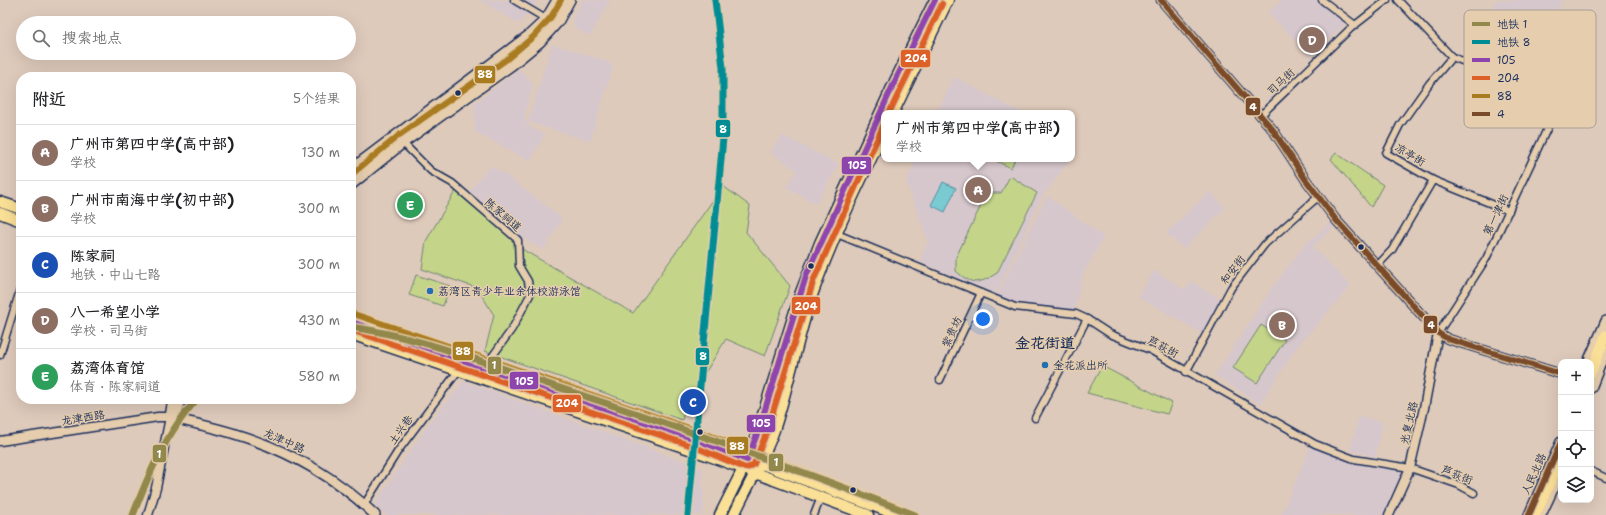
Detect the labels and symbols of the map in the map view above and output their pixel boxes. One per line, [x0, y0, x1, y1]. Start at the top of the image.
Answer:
legend [1464, 10, 1596, 128]
text: 地铁 1 [1497, 17, 1527, 32]
pin: D [1299, 25, 1325, 55]
text: 地铁 8 [1497, 35, 1530, 50]
line badge: 204 [900, 49, 931, 68]
text: 204 [905, 51, 928, 66]
text: 105 [1497, 53, 1516, 68]
street label: 司马街 [1264, 64, 1299, 99]
line badge: 88 [474, 65, 496, 84]
text: 88 [477, 67, 493, 82]
text: 204 [1497, 71, 1520, 86]
unlabelled marker [453, 88, 463, 98]
text: 88 [1497, 89, 1512, 104]
line badge: 4 [1245, 97, 1261, 116]
text: 4 [1249, 100, 1257, 115]
text: 4 [1497, 107, 1505, 122]
line badge: 8 [715, 119, 731, 138]
text: 8 [719, 122, 727, 137]
street label: 凉亭街 [1392, 140, 1429, 170]
line badge: 105 [841, 156, 872, 175]
text: 105 [847, 158, 867, 173]
pin: A [965, 175, 991, 205]
pin: E [397, 190, 423, 220]
street label: 第一津街 [1480, 191, 1513, 238]
street label: 陈家祠道 [481, 195, 525, 235]
unlabelled marker [1356, 242, 1366, 252]
street label: 和安街 [1217, 252, 1250, 288]
unlabelled marker [806, 261, 816, 271]
place label: 荔湾区青少年业余体校游泳馆 [438, 284, 581, 299]
marker: 荔湾区青少年业余体校游泳馆 [425, 286, 435, 296]
line badge: 204 [791, 296, 821, 315]
text: 204 [795, 299, 818, 314]
your location [973, 309, 993, 329]
pin: B [1269, 310, 1295, 340]
street label: 紫贵坊 [938, 314, 966, 350]
line badge: 4 [1423, 315, 1438, 334]
text: 4 [1427, 318, 1435, 333]
district label: 金花街道 [1015, 333, 1075, 353]
street label: 芦荻街 [1145, 333, 1182, 362]
line badge: 88 [452, 341, 474, 361]
text: 88 [455, 344, 471, 359]
line badge: 8 [695, 347, 710, 366]
text: 8 [699, 349, 707, 364]
line badge: 1 [487, 356, 502, 375]
text: 1 [491, 358, 497, 373]
place label: 金花派出所 [1053, 358, 1108, 373]
marker: 金花派出所 [1040, 360, 1050, 370]
line badge: 105 [509, 371, 539, 390]
text: 105 [514, 374, 534, 389]
pin: C [680, 387, 706, 417]
line badge: 204 [552, 394, 582, 413]
text: 204 [556, 396, 579, 411]
street label: 光复北路 [1397, 400, 1421, 446]
street label: 龙津西路 [60, 407, 106, 429]
street label: 土兴巷 [385, 412, 417, 448]
line badge: 105 [746, 414, 776, 433]
text: 105 [751, 416, 771, 431]
street label: 龙津中路 [261, 425, 307, 457]
unlabelled marker [695, 427, 705, 437]
line badge: 88 [726, 436, 749, 455]
text: 88 [729, 439, 745, 454]
line badge: 1 [152, 444, 167, 463]
text: 1 [156, 447, 162, 462]
street label: 人民北路 [1518, 451, 1550, 497]
line badge: 1 [768, 453, 784, 472]
text: 1 [773, 455, 779, 470]
street label: 芦荻街 [1439, 462, 1476, 489]
unlabelled marker [848, 485, 858, 495]

